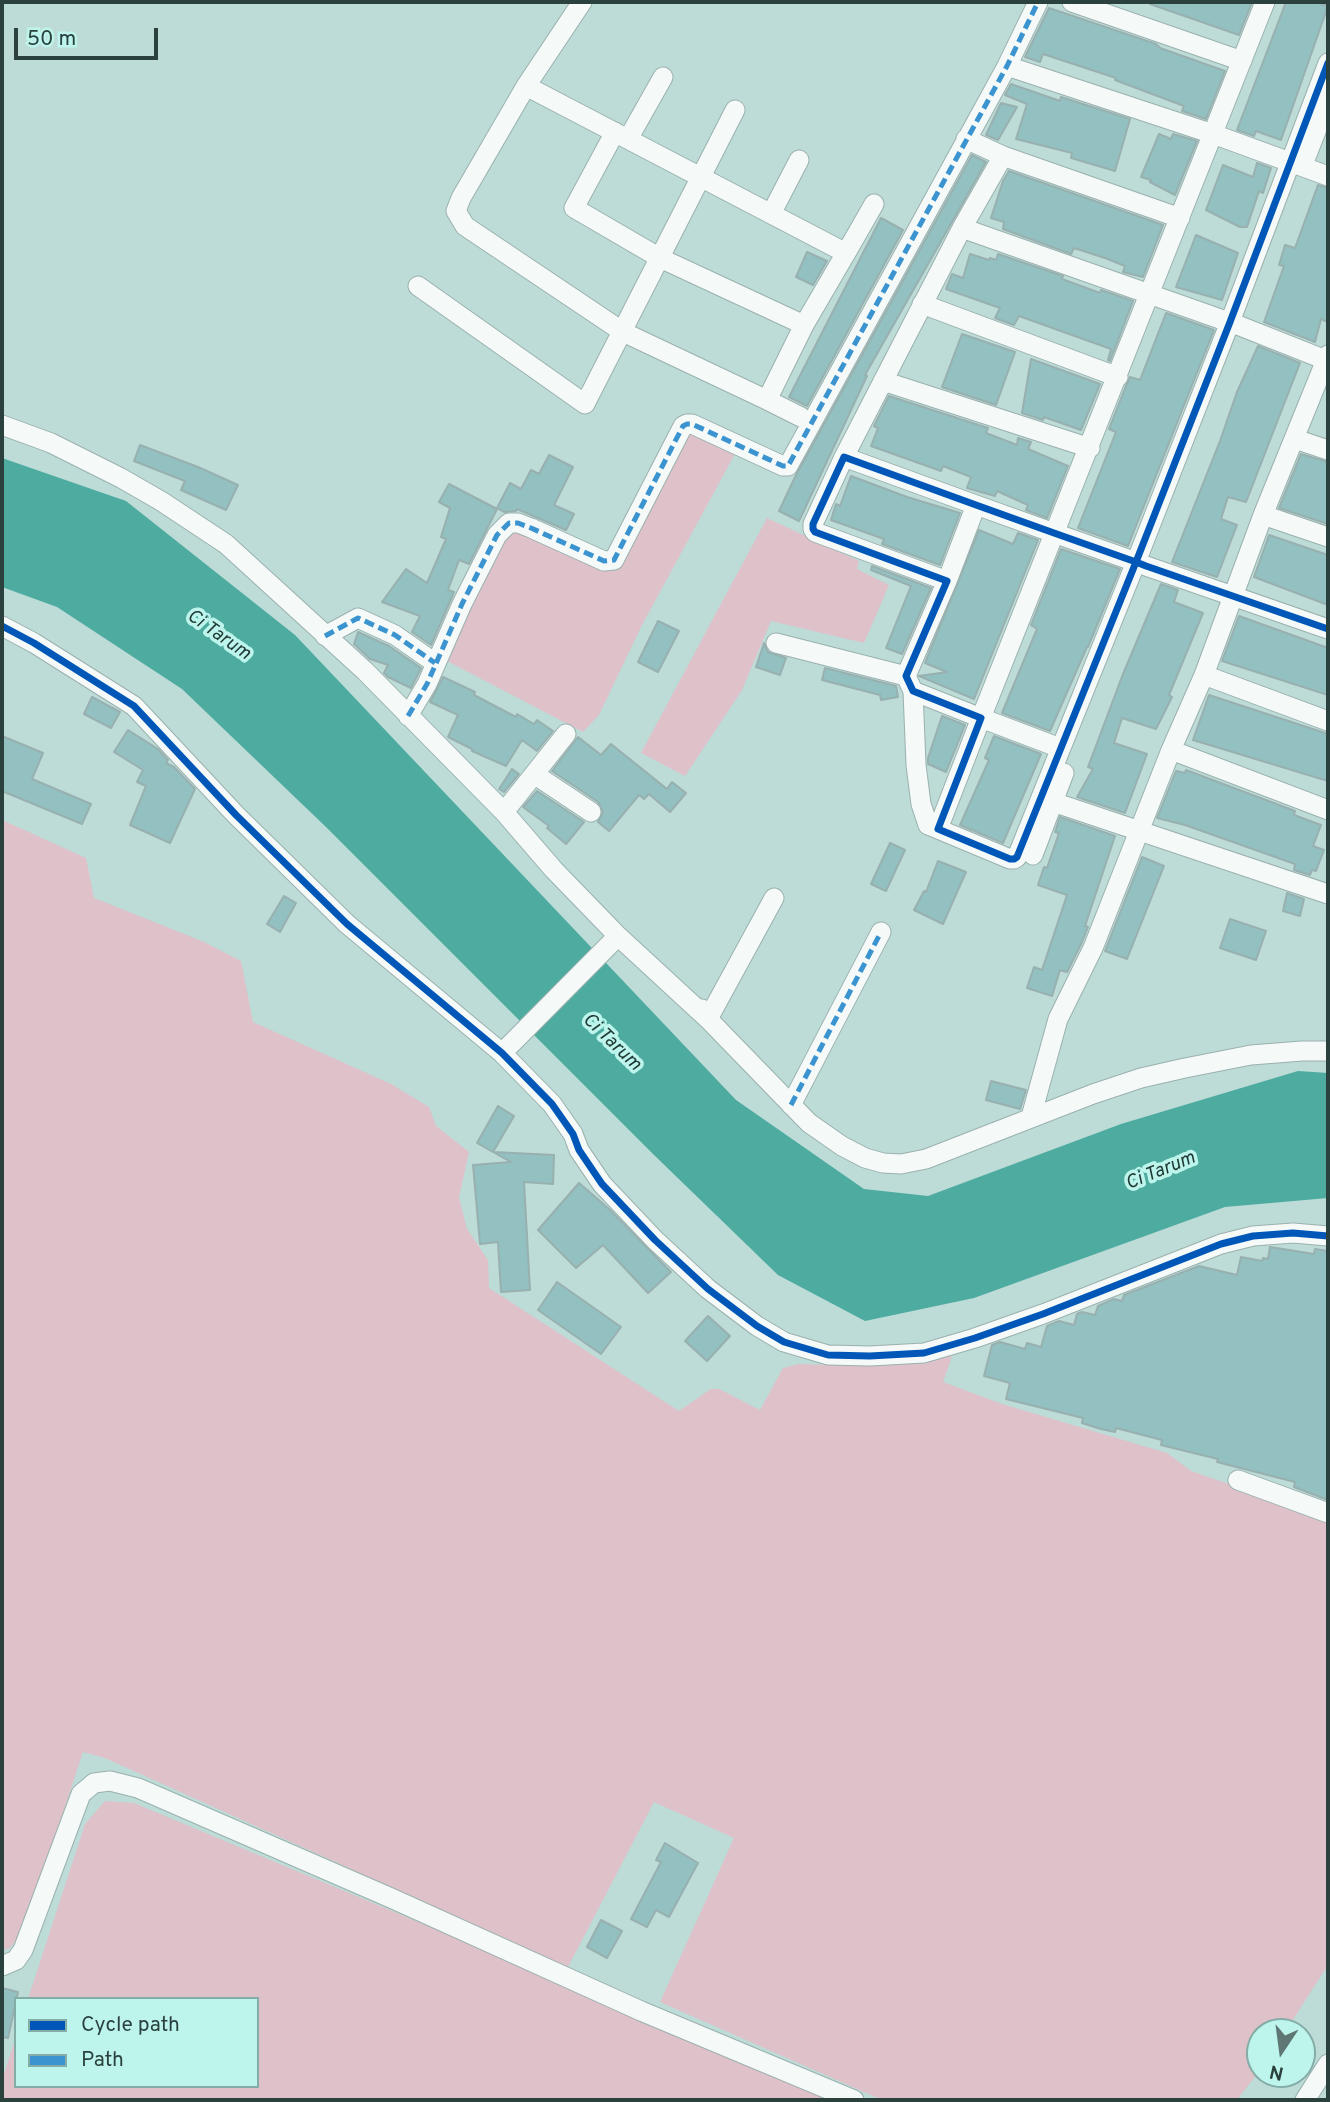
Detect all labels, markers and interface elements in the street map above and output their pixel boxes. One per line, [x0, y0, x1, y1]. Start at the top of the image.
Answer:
scale bar [18, 14, 161, 58]
text: 50 m [27, 26, 76, 53]
water label: Ci Tarum [182, 606, 254, 666]
water label: Ci Tarum [577, 1009, 645, 1077]
water label: Ci Tarum [1123, 1148, 1199, 1196]
legend [14, 1997, 259, 2088]
text: Cycle path [81, 2012, 180, 2039]
north arrow [1246, 2018, 1316, 2088]
text: Path [81, 2047, 124, 2074]
text: N [1267, 2058, 1286, 2085]

